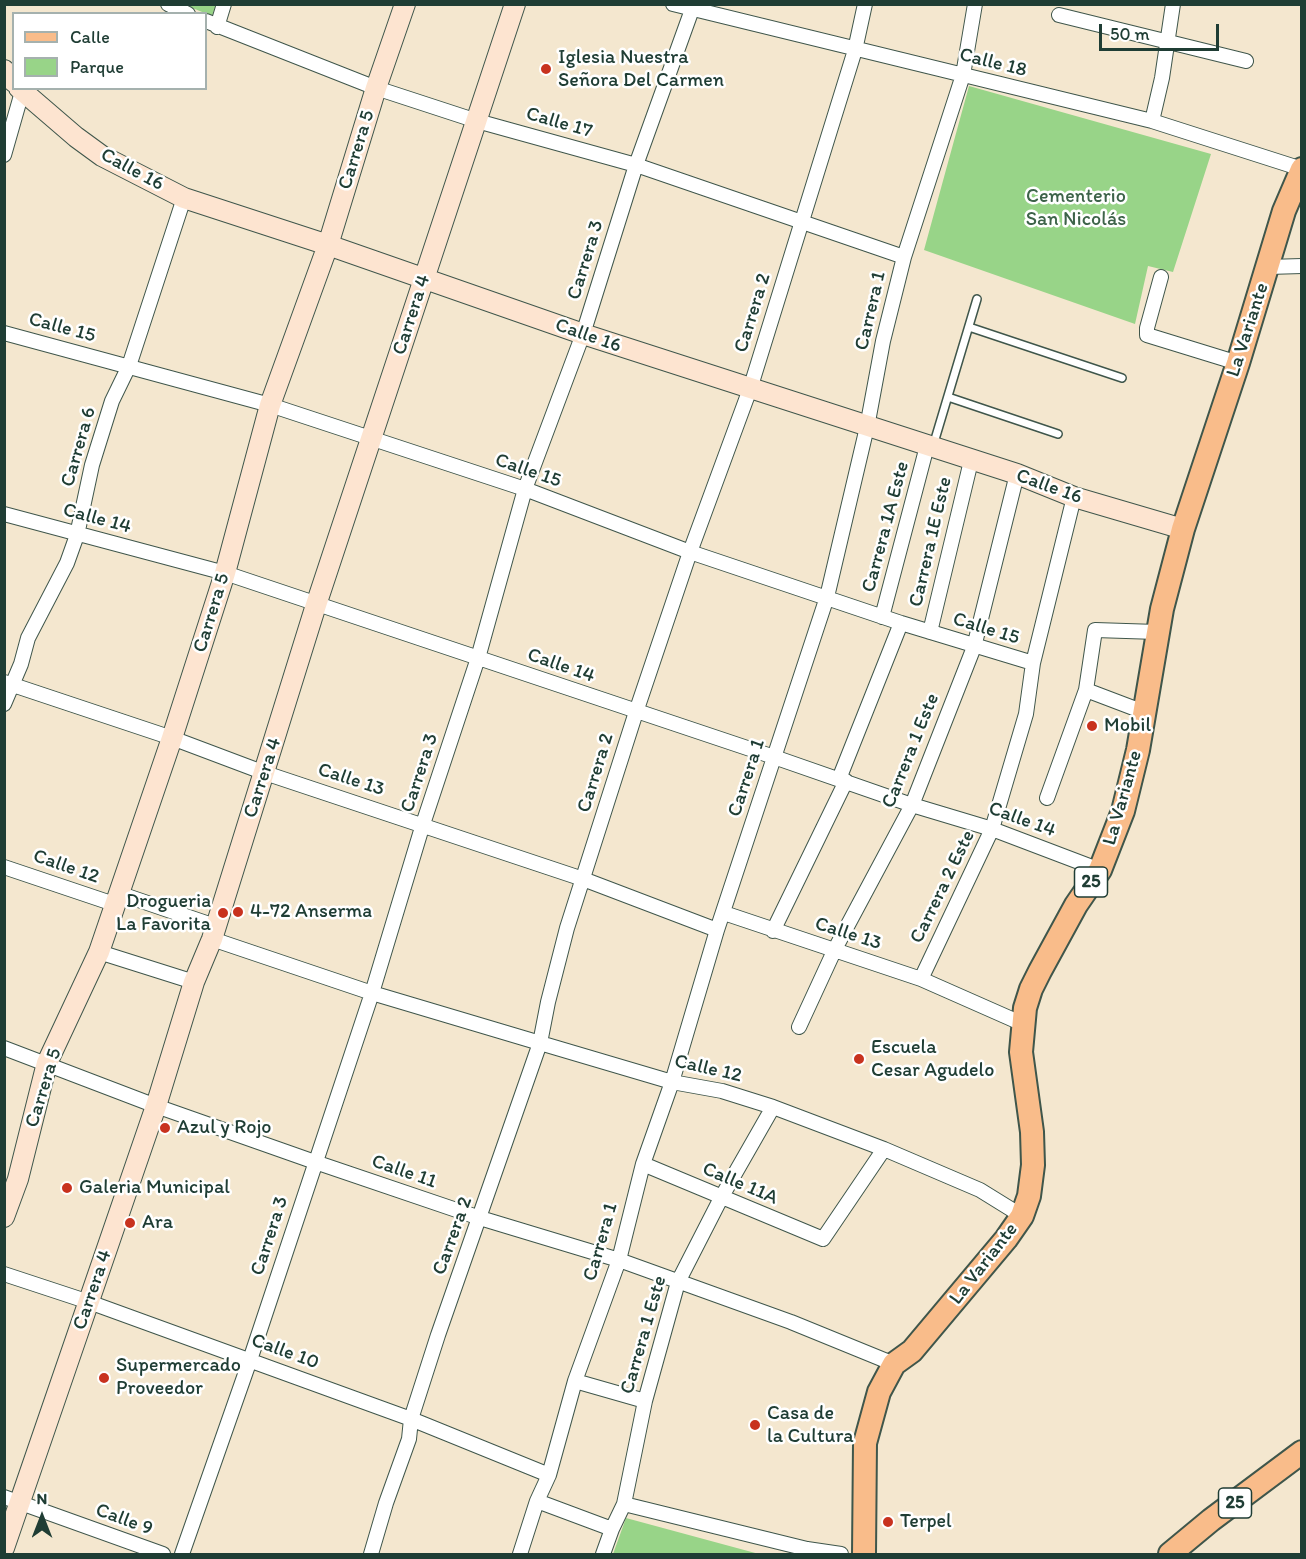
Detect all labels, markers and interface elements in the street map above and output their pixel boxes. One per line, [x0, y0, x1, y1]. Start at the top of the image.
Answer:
legend [12, 12, 207, 90]
scale bar [1102, 12, 1222, 50]
text: 50 m [1110, 23, 1150, 45]
text: Calle [70, 26, 110, 48]
street label: Calle 18 [957, 43, 1029, 83]
place label: Iglesia Nuestra Señora Del Carmen [558, 46, 724, 93]
text: Parque [70, 56, 124, 78]
marker: Iglesia Nuestra Señora Del Carmen [539, 62, 553, 76]
street label: Calle 17 [523, 102, 595, 144]
street label: Carrera 5 [334, 107, 380, 193]
street label: Calle 16 [96, 143, 168, 197]
park label: Cementerio San Nicolás [1026, 185, 1126, 232]
street label: Carrera 3 [563, 217, 609, 303]
street label: Carrera 1 [850, 269, 892, 353]
street label: Carrera 2 [730, 270, 776, 356]
street label: Carrera 4 [388, 272, 436, 358]
street label: La Variante [1222, 280, 1274, 380]
street label: Calle 15 [26, 308, 98, 348]
street label: Calle 16 [552, 314, 624, 358]
street label: Carrera 6 [56, 404, 102, 490]
street label: Calle 15 [492, 449, 564, 493]
street label: Carrera 1A Este [857, 459, 915, 595]
street label: Calle 16 [1013, 464, 1085, 510]
street label: Carrera 1E Este [904, 475, 958, 609]
street label: Calle 14 [60, 498, 134, 540]
street label: Carrera 5 [189, 570, 235, 656]
street label: Calle 15 [950, 608, 1022, 650]
street label: Calle 14 [524, 643, 598, 689]
street label: Carrera 1 Este [877, 690, 945, 812]
place label: Mobil [1104, 714, 1151, 738]
marker: Mobil [1085, 719, 1099, 733]
street label: Carrera 3 [396, 730, 444, 816]
street label: Carrera 2 [573, 730, 619, 816]
street label: Carrera 4 [239, 735, 287, 821]
street label: Carrera 1 [723, 736, 771, 820]
street label: La Variante [1098, 748, 1148, 848]
street label: Calle 13 [315, 758, 387, 802]
street label: Calle 14 [985, 797, 1059, 843]
street label: Carrera 2 Este [905, 826, 981, 948]
street label: Calle 12 [30, 845, 102, 889]
road number: 25 [1074, 867, 1108, 897]
place label: Drogueria La Favorita [116, 890, 211, 937]
place label: 4-72 Anserma [250, 900, 372, 924]
marker: 4-72 Anserma [231, 905, 245, 919]
marker: Drogueria La Favorita [216, 906, 230, 920]
street label: Calle 13 [812, 912, 884, 956]
place label: Escuela Cesar Agudelo [871, 1036, 994, 1083]
street label: Carrera 5 [21, 1045, 67, 1131]
street label: Calle 12 [672, 1050, 744, 1088]
marker: Escuela Cesar Agudelo [852, 1052, 866, 1066]
place label: Azul y Rojo [177, 1116, 271, 1140]
marker: Azul y Rojo [158, 1121, 172, 1135]
street label: Calle 11 [368, 1150, 440, 1194]
street label: Calle 11A [699, 1157, 781, 1211]
place label: Galeria Municipal [79, 1176, 230, 1200]
marker: Galeria Municipal [60, 1181, 74, 1195]
street label: Carrera 3 [246, 1193, 294, 1279]
street label: Carrera 2 [428, 1194, 478, 1278]
street label: Carrera 1 [578, 1200, 624, 1284]
place label: Ara [142, 1211, 173, 1235]
marker: Ara [123, 1216, 137, 1230]
street label: La Variante [945, 1218, 1023, 1310]
street label: Carrera 4 [68, 1247, 118, 1333]
street label: Carrera 1 Este [616, 1273, 672, 1397]
street label: Calle 10 [248, 1329, 322, 1375]
place label: Supermercado Proveedor [116, 1354, 241, 1401]
marker: Supermercado Proveedor [97, 1371, 111, 1385]
place label: Casa de la Cultura [767, 1402, 854, 1449]
marker: Casa de la Cultura [748, 1418, 762, 1432]
north arrow [12, 1487, 72, 1547]
road number: 25 [1218, 1488, 1252, 1518]
text: N [37, 1489, 47, 1508]
street label: Calle 9 [92, 1499, 156, 1541]
place label: Terpel [900, 1510, 952, 1534]
marker: Terpel [881, 1515, 895, 1529]

